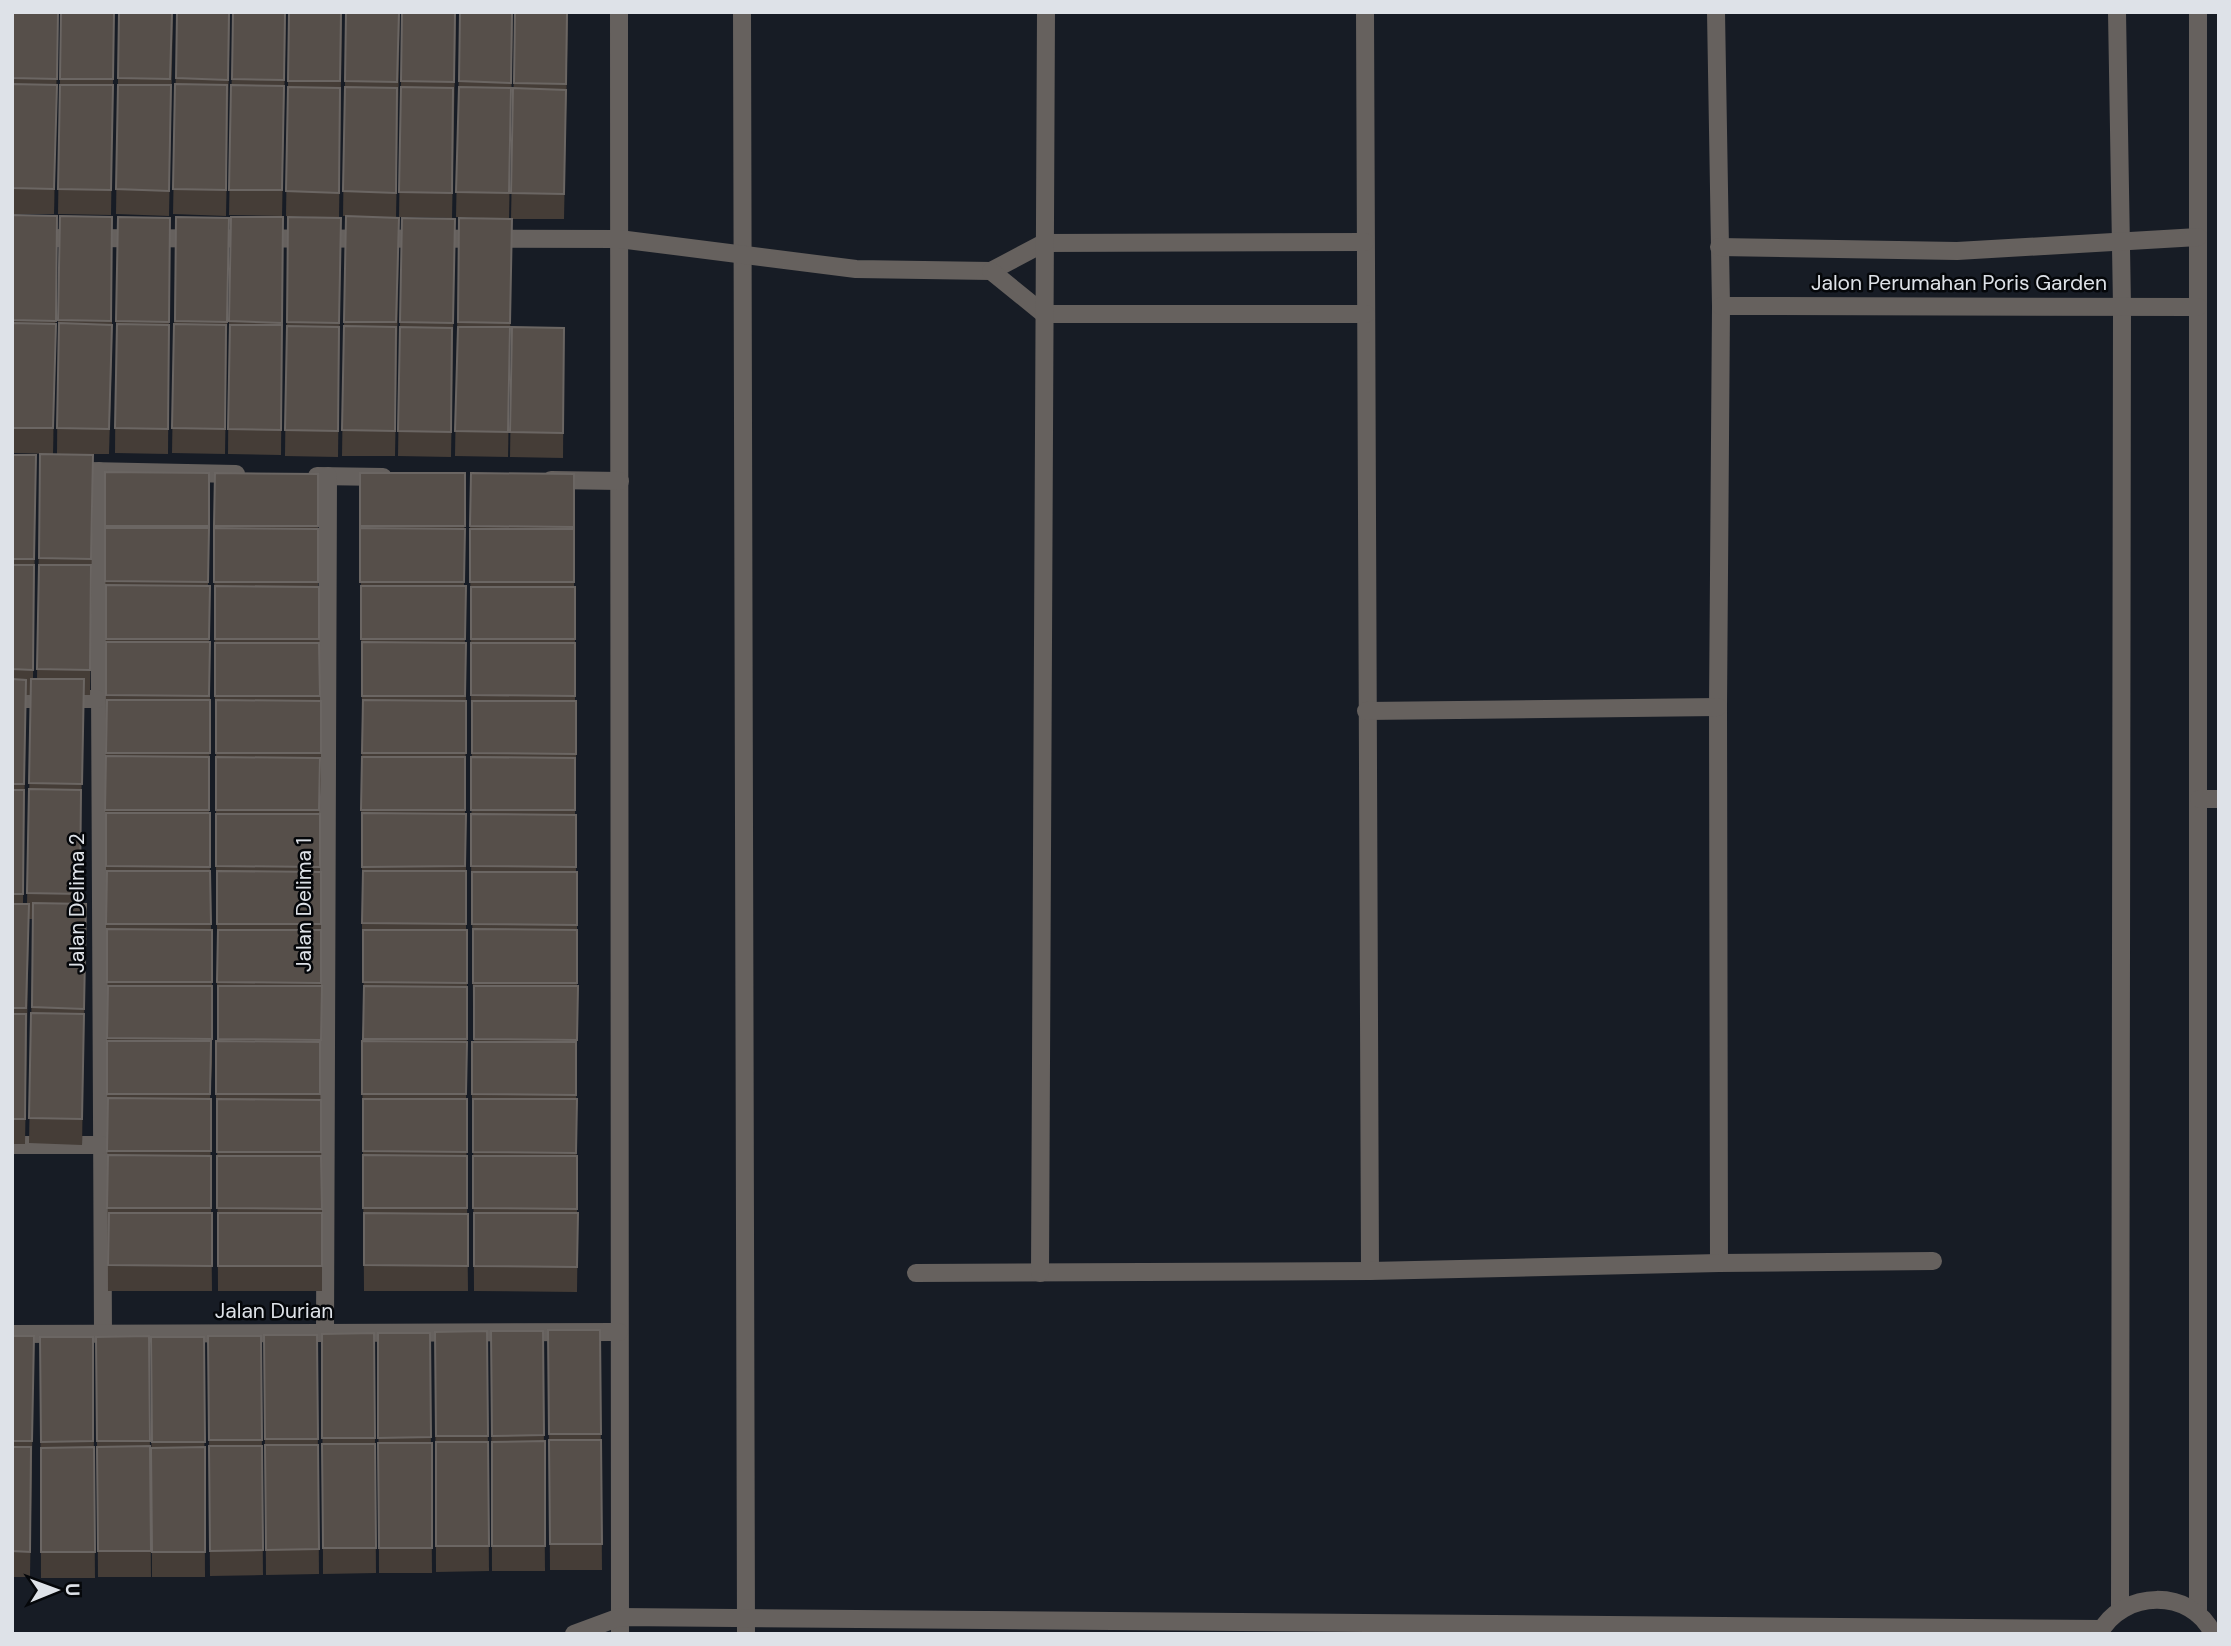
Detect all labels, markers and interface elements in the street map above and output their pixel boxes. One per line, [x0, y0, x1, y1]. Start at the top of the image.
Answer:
street label: Jalon Perumahan Poris Garden [1811, 269, 2107, 297]
street label: Jalan Delima 2 [63, 833, 91, 973]
street label: Jalan Delima 1 [290, 838, 318, 972]
street label: Jalan Durian [215, 1297, 333, 1325]
north arrow [21, 1555, 91, 1625]
text: U [60, 1583, 85, 1596]

